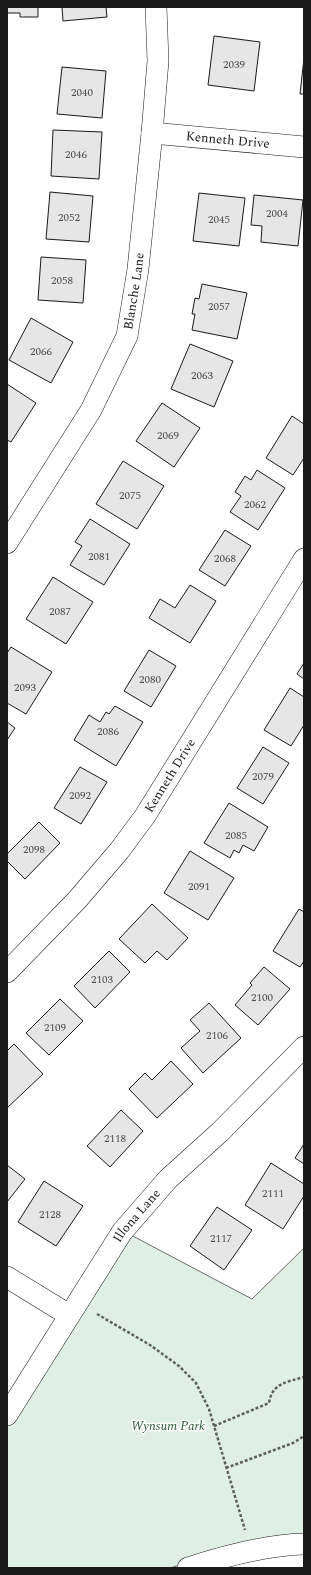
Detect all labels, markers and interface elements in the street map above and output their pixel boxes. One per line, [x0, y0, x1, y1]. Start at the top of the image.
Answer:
house number: 2039 [223, 56, 245, 73]
house number: 2040 [71, 84, 93, 101]
street label: Kenneth Drive [185, 126, 270, 154]
house number: 2046 [65, 146, 87, 163]
house number: 2004 [266, 205, 288, 222]
house number: 2052 [58, 209, 80, 226]
house number: 2045 [208, 211, 230, 228]
street label: Blanche Lane [118, 252, 150, 331]
house number: 2058 [51, 272, 73, 289]
house number: 2057 [208, 298, 230, 315]
house number: 2066 [30, 343, 52, 360]
house number: 2063 [191, 367, 213, 384]
house number: 2069 [157, 427, 179, 444]
house number: 2075 [119, 487, 141, 504]
house number: 2062 [244, 496, 266, 513]
house number: 2081 [88, 548, 110, 565]
house number: 2068 [214, 550, 236, 567]
house number: 2087 [49, 603, 71, 620]
house number: 2080 [139, 671, 161, 688]
house number: 2093 [14, 679, 36, 696]
house number: 2086 [97, 723, 119, 740]
street label: Kenneth Drive [139, 735, 201, 817]
house number: 2079 [252, 768, 274, 785]
house number: 2092 [69, 787, 91, 804]
house number: 2085 [225, 827, 247, 844]
house number: 2098 [23, 841, 45, 858]
house number: 2091 [188, 878, 210, 895]
house number: 2103 [91, 971, 113, 988]
house number: 2100 [251, 989, 273, 1006]
house number: 2109 [44, 1019, 66, 1036]
house number: 2106 [206, 1027, 228, 1044]
house number: 2118 [104, 1130, 126, 1147]
street label: Illona Lane [108, 1184, 165, 1246]
house number: 2111 [262, 1185, 284, 1202]
house number: 2128 [39, 1206, 61, 1223]
house number: 2117 [210, 1230, 232, 1247]
park label: Wynsum Park [131, 1416, 205, 1436]

